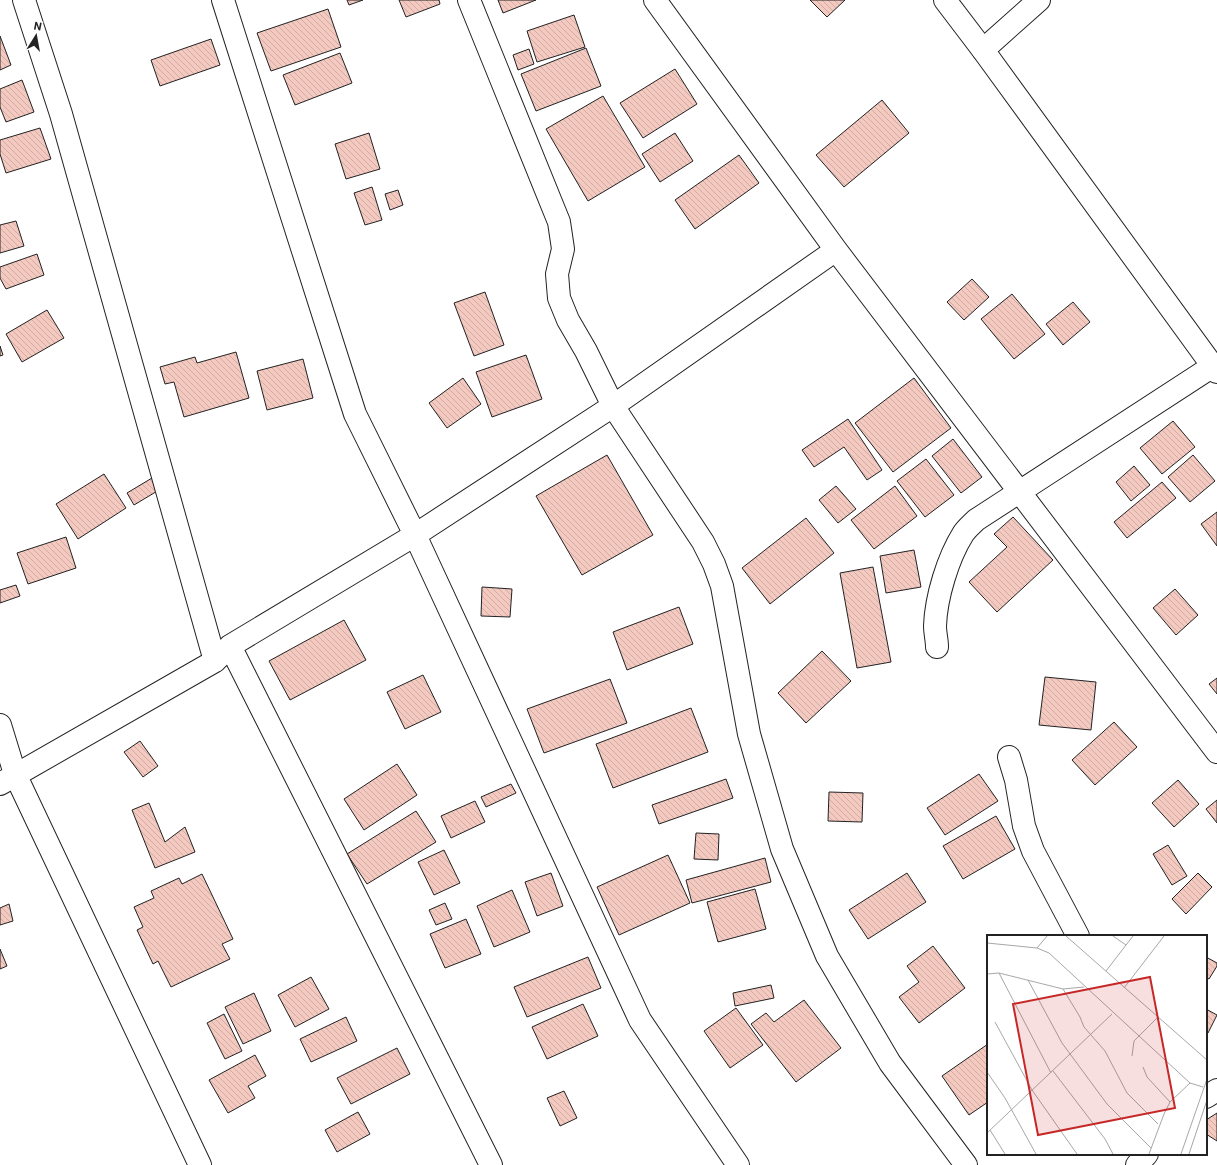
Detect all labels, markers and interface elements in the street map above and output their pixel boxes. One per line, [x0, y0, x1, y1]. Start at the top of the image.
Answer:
north arrow [16, 16, 56, 56]
text: N [33, 20, 43, 34]
inset map [987, 935, 1207, 1155]

